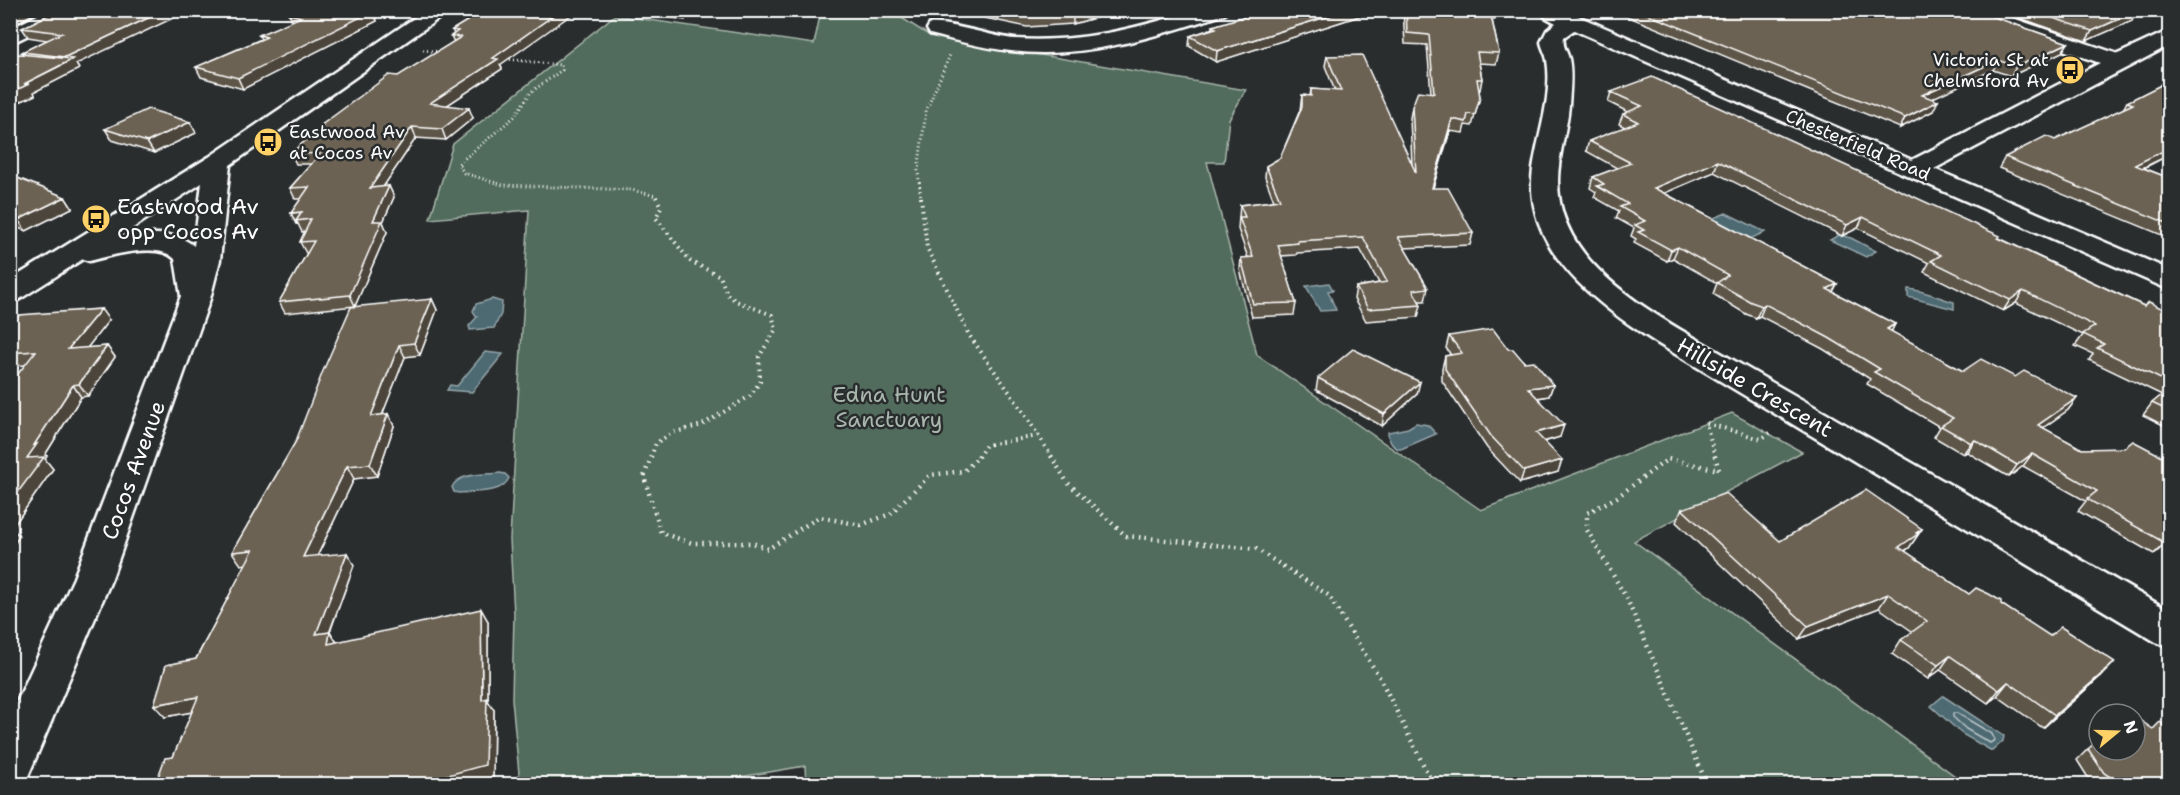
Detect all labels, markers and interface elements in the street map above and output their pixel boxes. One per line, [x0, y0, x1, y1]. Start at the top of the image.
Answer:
place label: Victoria St at Chelmsford Av [1923, 48, 2049, 93]
bus stop icon: Victoria St at Chelmsford Av [2054, 54, 2086, 86]
street label: Chesterfield Road [1782, 104, 1934, 186]
place label: Eastwood Av at Cocos Av [289, 120, 405, 165]
bus stop icon: Eastwood Av at Cocos Av [252, 126, 284, 158]
place label: Eastwood Av opp Cocos Av [117, 192, 259, 246]
bus stop icon: Eastwood Av opp Cocos Av [80, 203, 112, 235]
street label: Hillside Crescent [1671, 331, 1838, 444]
park label: Edna Hunt Sanctuary [832, 380, 946, 434]
street label: Cocos Avenue [95, 397, 172, 544]
north arrow [2087, 702, 2147, 762]
text: N [2119, 718, 2143, 737]

